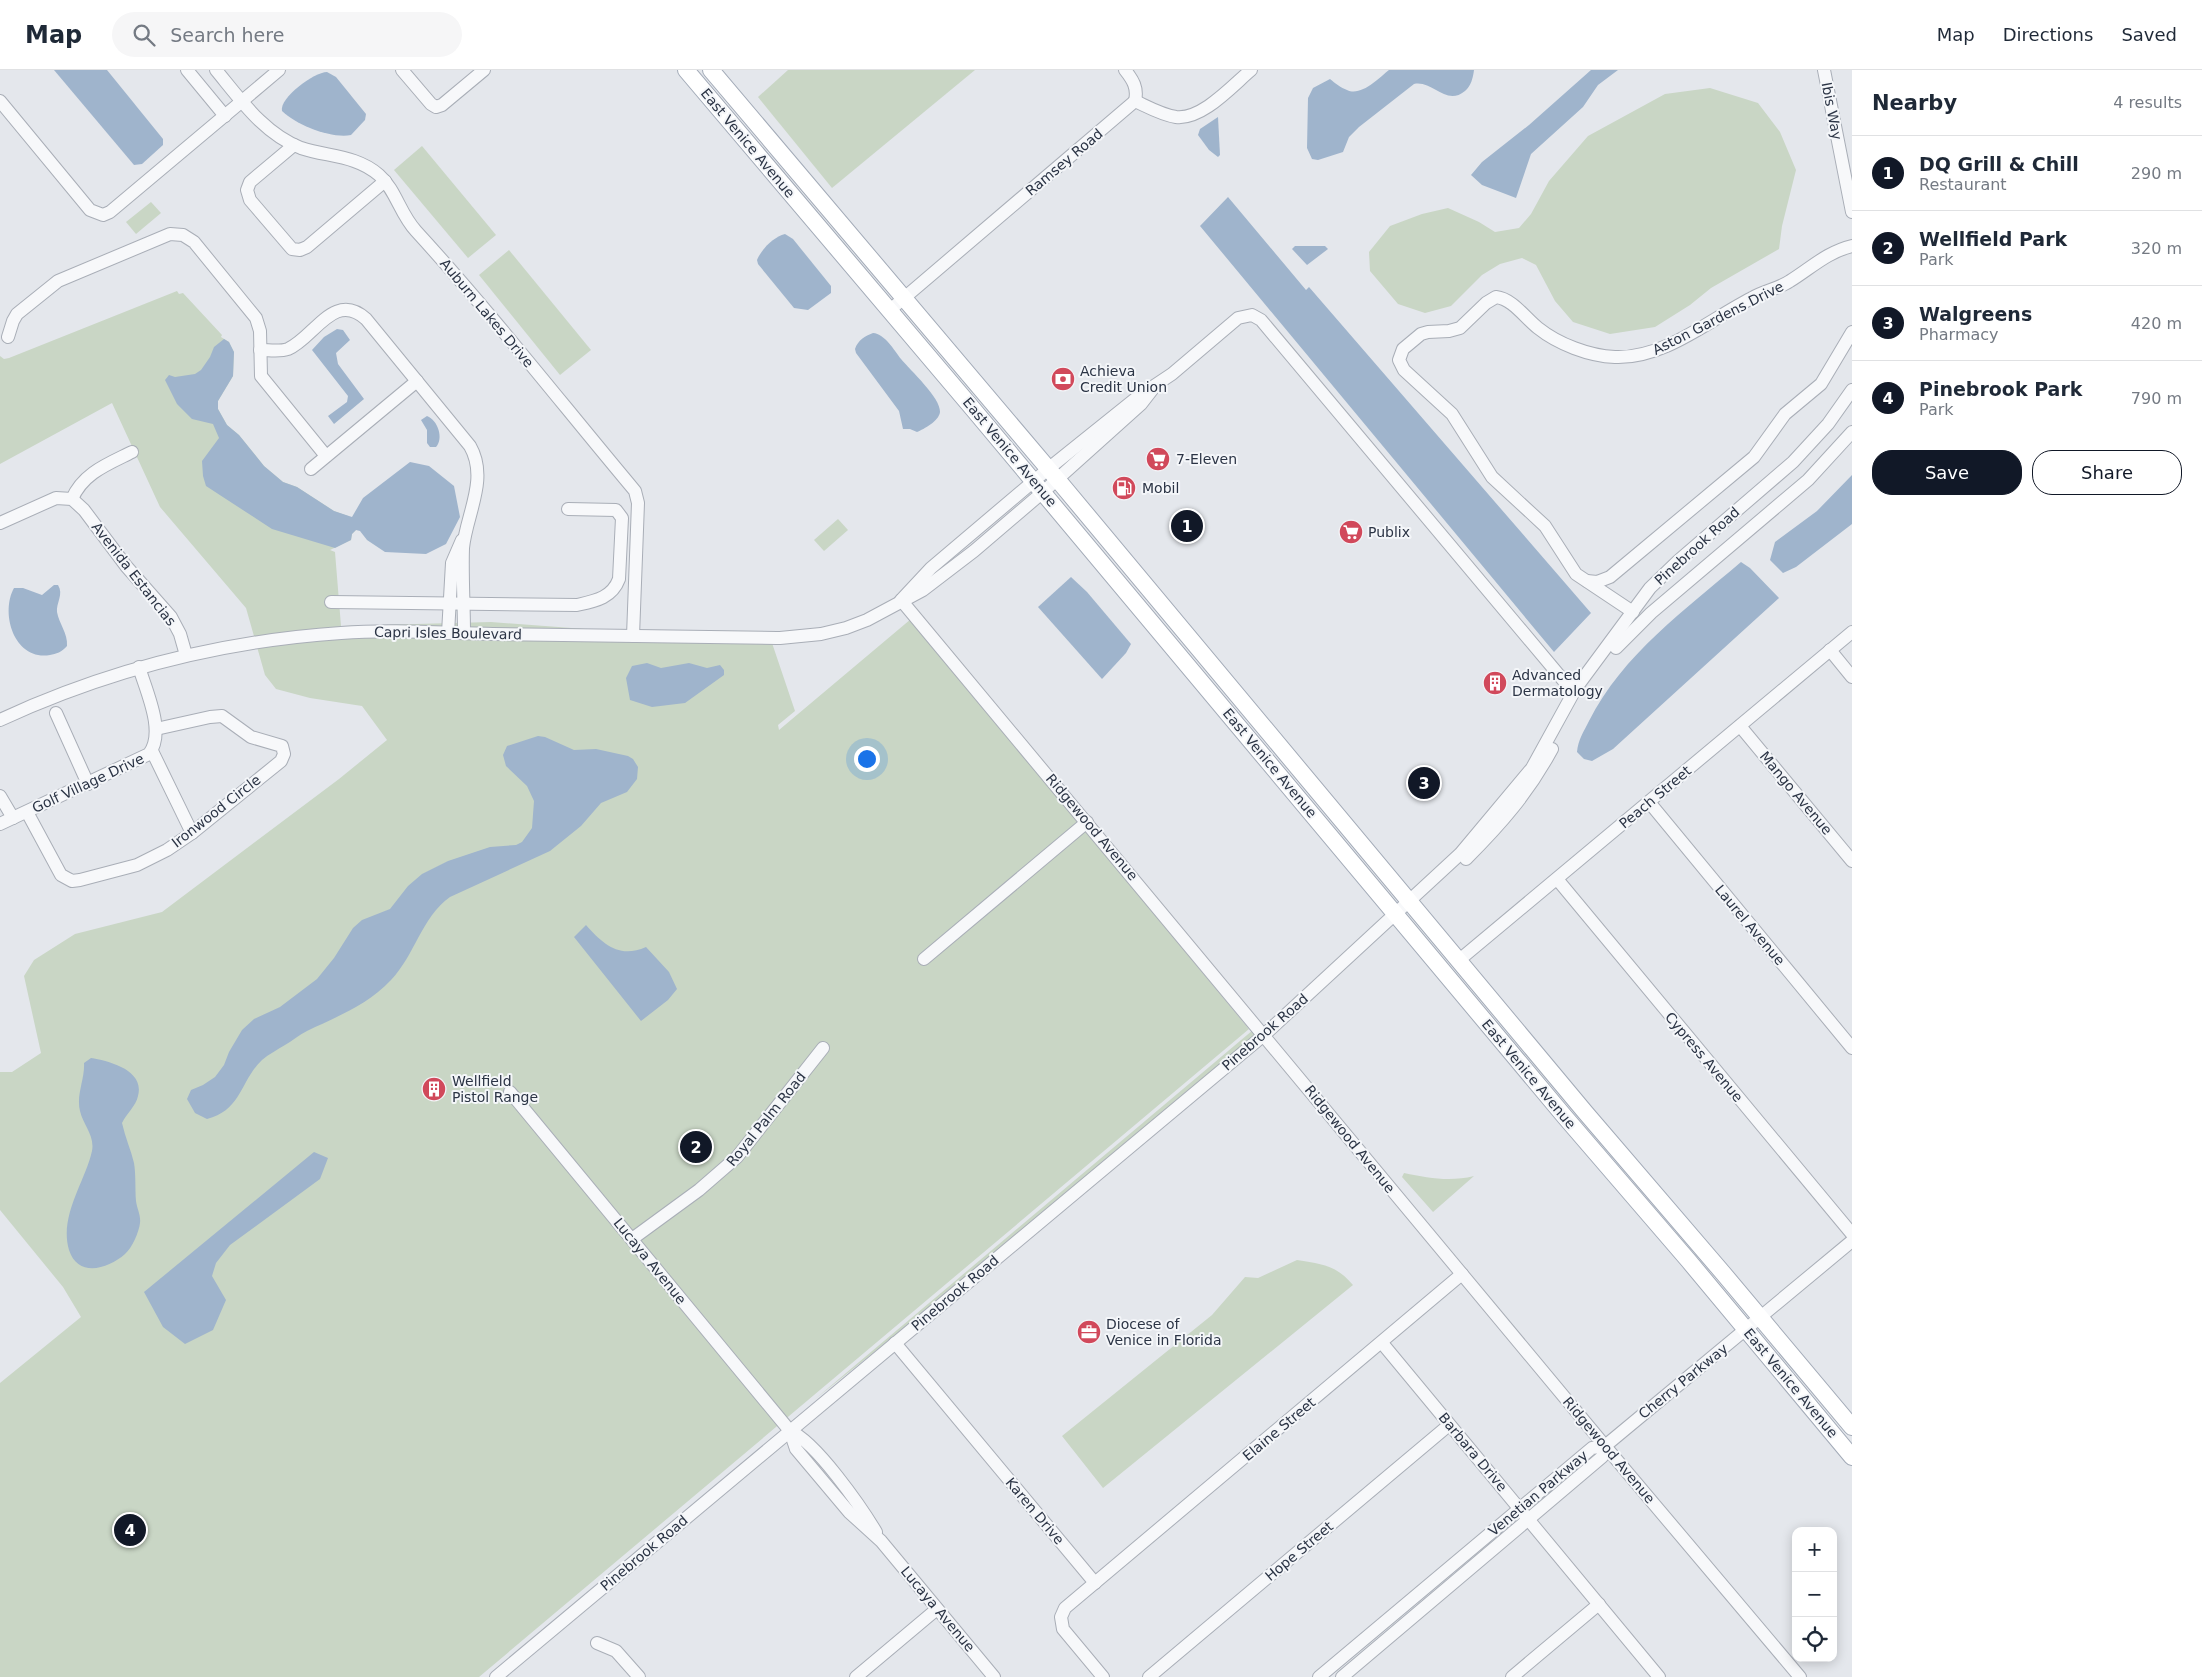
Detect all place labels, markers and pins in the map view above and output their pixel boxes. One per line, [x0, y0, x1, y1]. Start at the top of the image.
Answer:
place label: Achieva Credit Union [1080, 363, 1167, 395]
bank icon: Achieva Credit Union [1050, 366, 1076, 392]
supermarket icon: 7-Eleven [1145, 446, 1171, 472]
place label: 7-Eleven [1176, 451, 1237, 467]
fuel station icon: Mobil [1111, 475, 1137, 501]
place label: Mobil [1142, 480, 1179, 496]
pin: 1 [1171, 507, 1203, 545]
supermarket icon: Publix [1338, 519, 1364, 545]
place label: Publix [1368, 524, 1410, 540]
place label: Advanced Dermatology [1512, 667, 1603, 699]
building icon: Advanced Dermatology [1482, 670, 1508, 696]
pin: 3 [1408, 764, 1440, 802]
place label: Wellfield Pistol Range [452, 1073, 538, 1105]
building icon: Wellfield Pistol Range [421, 1076, 447, 1102]
pin: 2 [680, 1128, 712, 1166]
place label: Diocese of Venice in Florida [1106, 1316, 1221, 1348]
office icon: Diocese of Venice in Florida [1076, 1319, 1102, 1345]
pin: 4 [114, 1511, 146, 1549]

